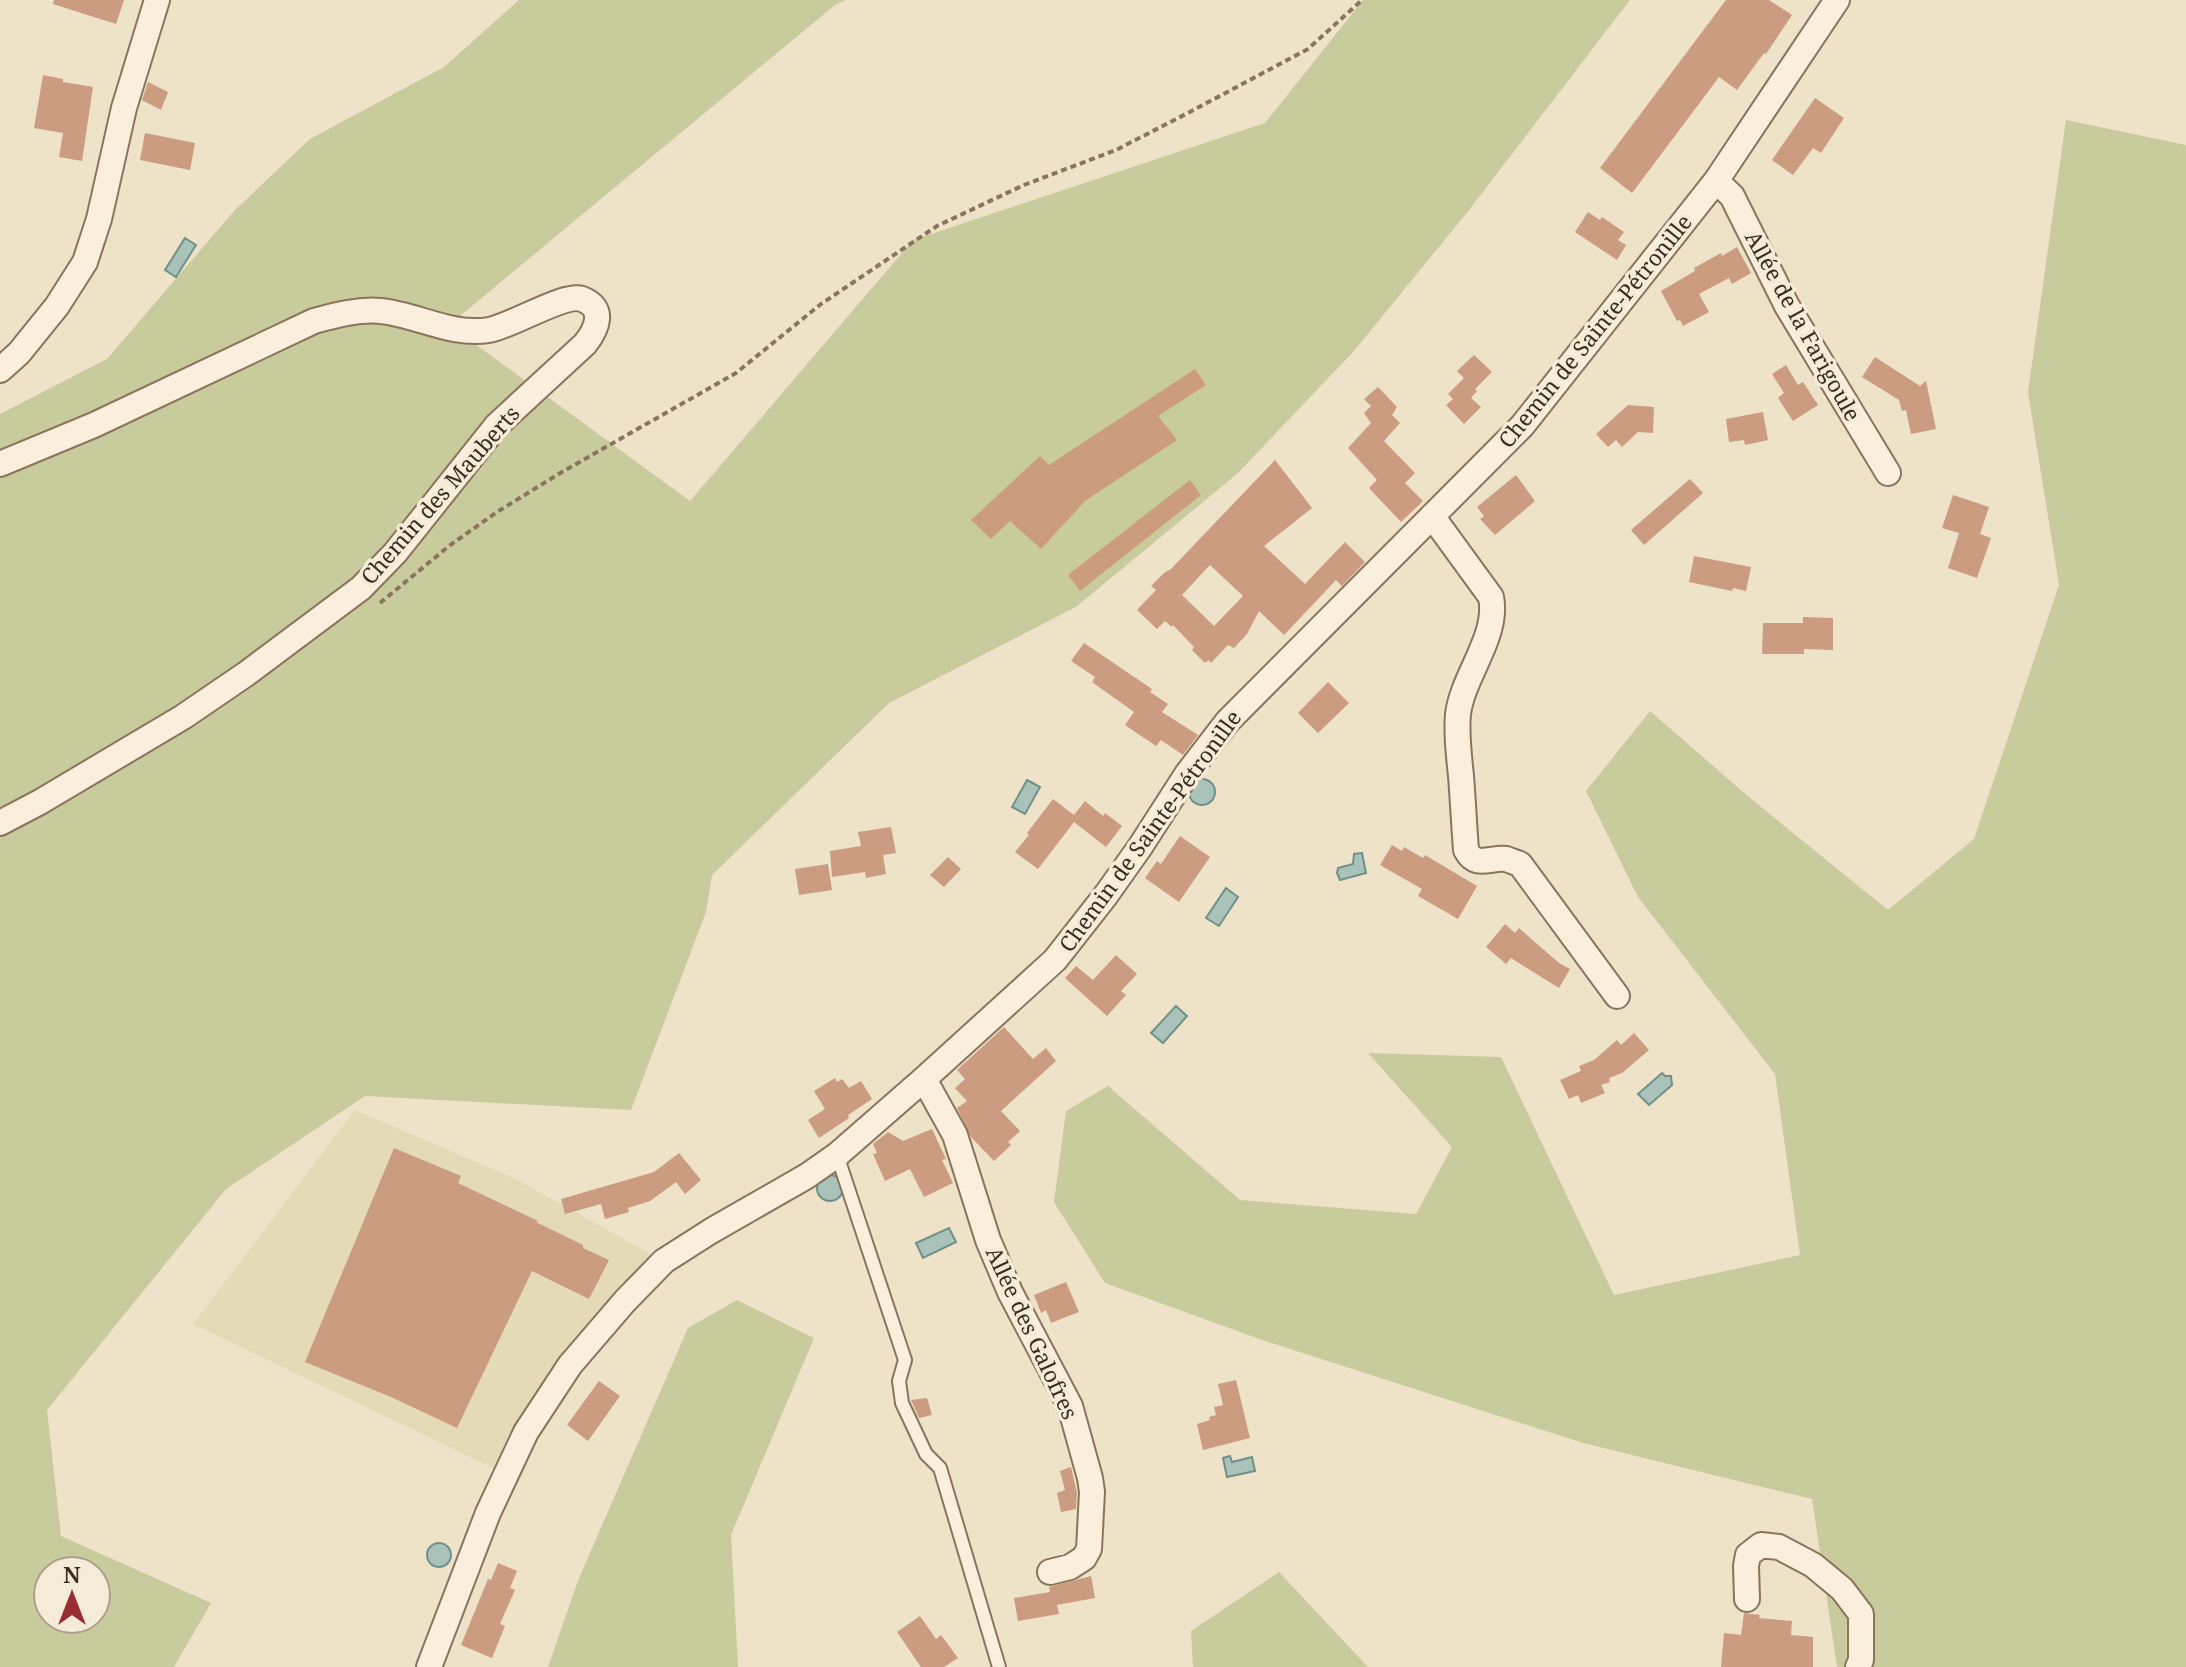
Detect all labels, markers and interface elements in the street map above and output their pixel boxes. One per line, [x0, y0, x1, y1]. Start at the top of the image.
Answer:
street label: Chemin de Sainte-Pétronille [1491, 207, 1698, 453]
street label: Allée de la Farigoule [1739, 225, 1869, 426]
street label: Chemin des Mauberts [353, 398, 525, 590]
street label: Chemin de Sainte-Pétronille [1051, 703, 1247, 958]
street label: Allée des Galofres [980, 1241, 1086, 1424]
north arrow [32, 1555, 112, 1635]
text: N [63, 1559, 81, 1589]

